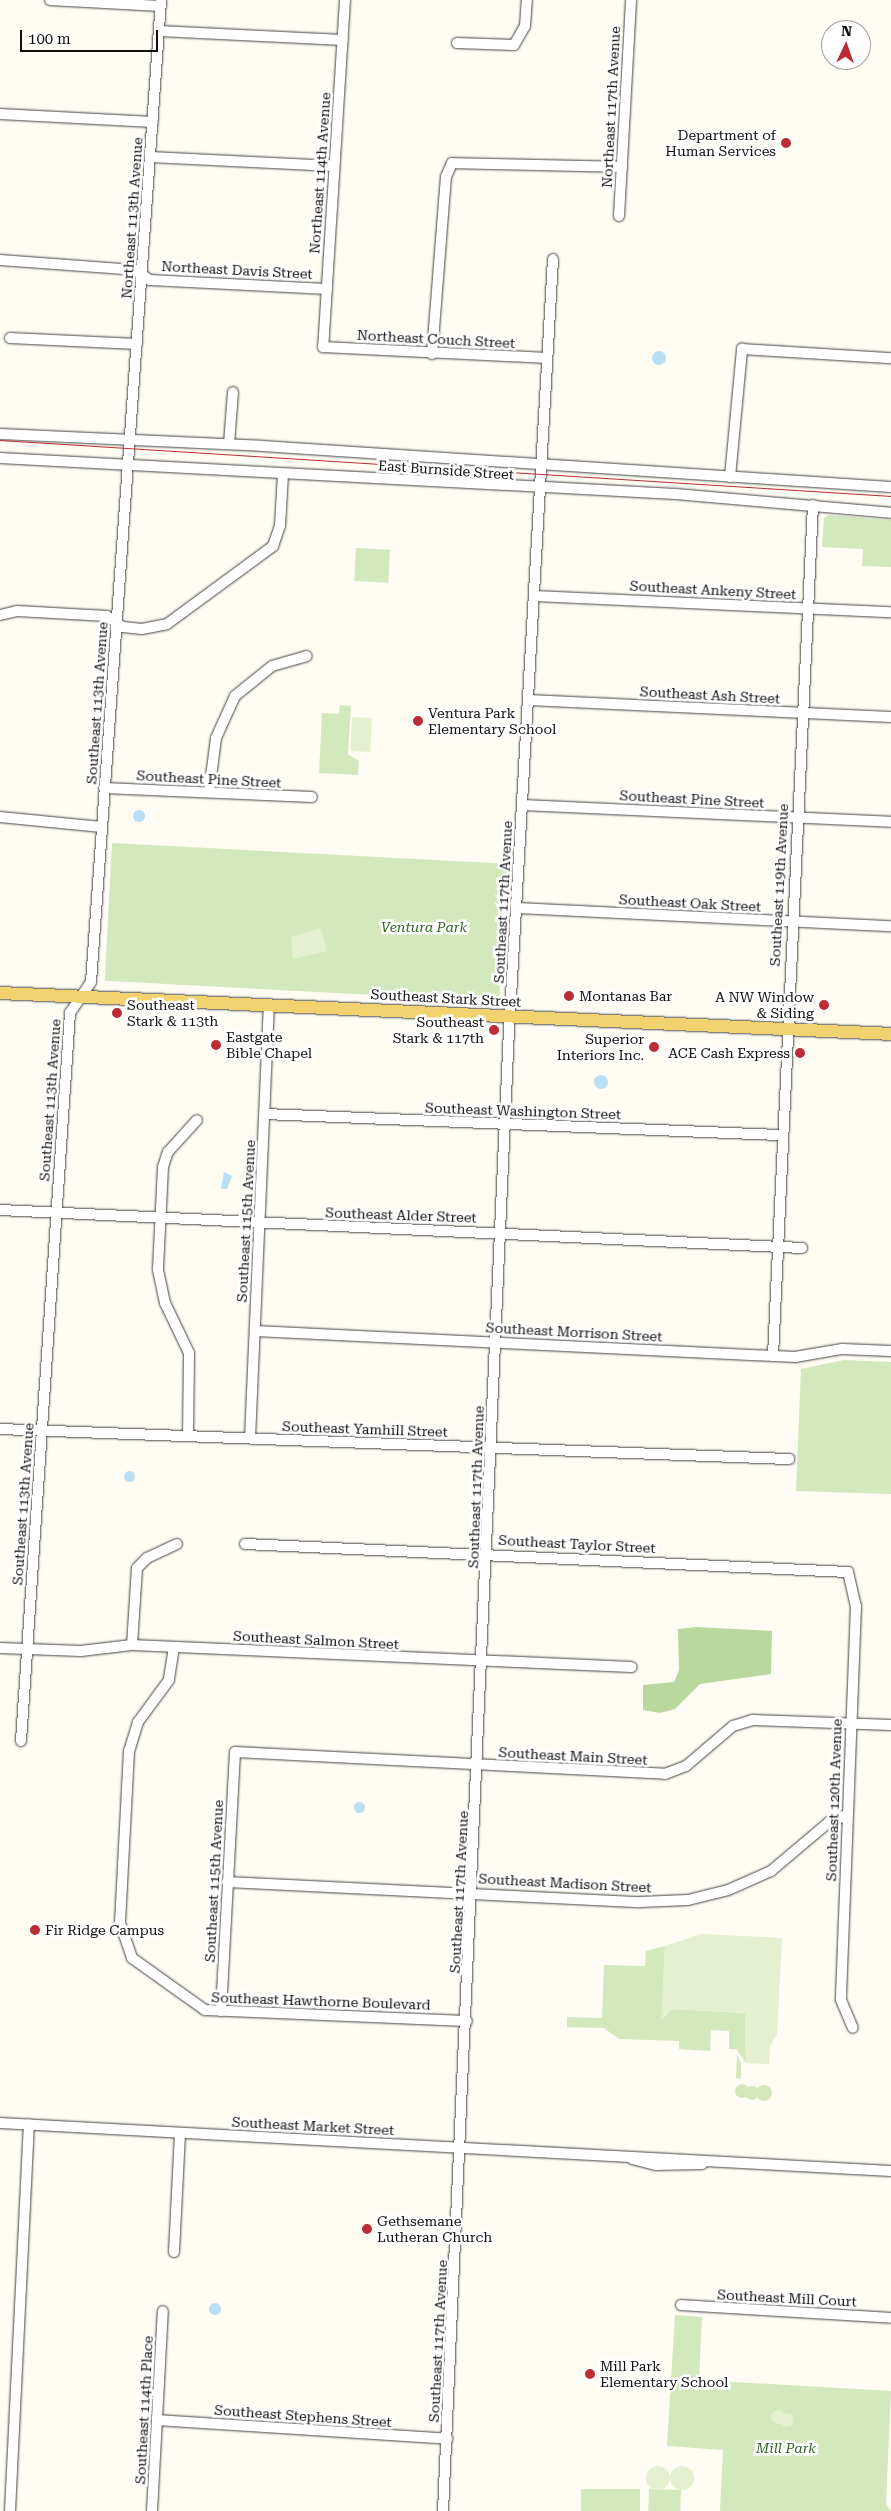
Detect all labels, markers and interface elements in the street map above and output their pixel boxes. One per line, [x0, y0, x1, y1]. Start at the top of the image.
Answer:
scale bar [22, 20, 160, 52]
north arrow [821, 20, 871, 70]
text: N [841, 23, 853, 39]
street label: Northeast 117th Avenue [598, 26, 624, 188]
text: 100 m [28, 30, 71, 48]
street label: Northeast 114th Avenue [306, 92, 334, 254]
place label: Department of Human Services [665, 127, 776, 160]
street label: Northeast 113th Avenue [118, 137, 146, 299]
marker: Department of Human Services [780, 137, 792, 149]
street label: Northeast Davis Street [161, 258, 313, 282]
street label: Northeast Couch Street [356, 326, 516, 352]
street label: East Burnside Street [377, 457, 515, 483]
street label: Southeast Ankeny Street [629, 577, 797, 603]
street label: Southeast 113th Avenue [83, 621, 111, 785]
street label: Southeast Ash Street [639, 683, 781, 707]
place label: Ventura Park Elementary School [428, 705, 556, 738]
marker: Ventura Park Elementary School [412, 715, 424, 727]
street label: Southeast Pine Street [136, 767, 282, 791]
street label: Southeast Pine Street [619, 787, 765, 811]
street label: Southeast 119th Avenue [766, 803, 792, 967]
street label: Southeast 117th Avenue [490, 820, 516, 984]
street label: Southeast Oak Street [618, 891, 762, 915]
park label: Ventura Park [381, 919, 467, 935]
street label: Southeast Stark Street [370, 986, 522, 1010]
place label: Montanas Bar [579, 988, 672, 1004]
place label: A NW Window & Siding [715, 989, 814, 1022]
marker: Montanas Bar [563, 990, 575, 1002]
place label: Southeast Stark & 113th [127, 997, 218, 1030]
marker: A NW Window & Siding [818, 999, 830, 1011]
marker: Southeast Stark & 113th [111, 1007, 123, 1019]
place label: Southeast Stark & 117th [393, 1014, 484, 1046]
street label: Southeast 113th Avenue [36, 1018, 64, 1182]
marker: Southeast Stark & 117th [488, 1024, 500, 1036]
place label: Eastgate Bible Chapel [226, 1029, 312, 1062]
place label: Superior Interiors Inc. [557, 1031, 644, 1064]
marker: Eastgate Bible Chapel [210, 1039, 222, 1051]
marker: Superior Interiors Inc. [648, 1041, 660, 1053]
place label: ACE Cash Express [668, 1045, 790, 1061]
marker: ACE Cash Express [794, 1047, 806, 1059]
street label: Southeast Washington Street [425, 1099, 621, 1123]
street label: Southeast 115th Avenue [233, 1139, 259, 1303]
street label: Southeast Alder Street [325, 1204, 477, 1226]
street label: Southeast Morrison Street [485, 1319, 663, 1345]
street label: Southeast 117th Avenue [465, 1405, 487, 1569]
street label: Southeast Yamhill Street [282, 1418, 448, 1440]
street label: Southeast 113th Avenue [9, 1422, 37, 1586]
street label: Southeast Taylor Street [498, 1531, 656, 1557]
street label: Southeast Salmon Street [233, 1627, 399, 1653]
street label: Southeast 120th Avenue [823, 1718, 845, 1882]
street label: Southeast Main Street [498, 1744, 648, 1768]
street label: Southeast 115th Avenue [201, 1799, 227, 1963]
street label: Southeast 117th Avenue [446, 1810, 472, 1974]
street label: Southeast Madison Street [478, 1870, 652, 1896]
place label: Fir Ridge Campus [45, 1922, 164, 1938]
marker: Fir Ridge Campus [29, 1924, 41, 1936]
street label: Southeast Hawthorne Boulevard [211, 1989, 431, 2013]
street label: Southeast Market Street [231, 2113, 395, 2139]
place label: Gethsemane Lutheran Church [377, 2213, 492, 2246]
marker: Gethsemane Lutheran Church [361, 2223, 373, 2235]
street label: Southeast 117th Avenue [425, 2259, 451, 2423]
street label: Southeast Mill Court [717, 2286, 857, 2310]
street label: Southeast 114th Place [132, 2335, 156, 2485]
place label: Mill Park Elementary School [600, 2358, 728, 2390]
marker: Mill Park Elementary School [584, 2368, 596, 2380]
street label: Southeast Stephens Street [214, 2401, 392, 2431]
park label: Mill Park [756, 2440, 816, 2456]

